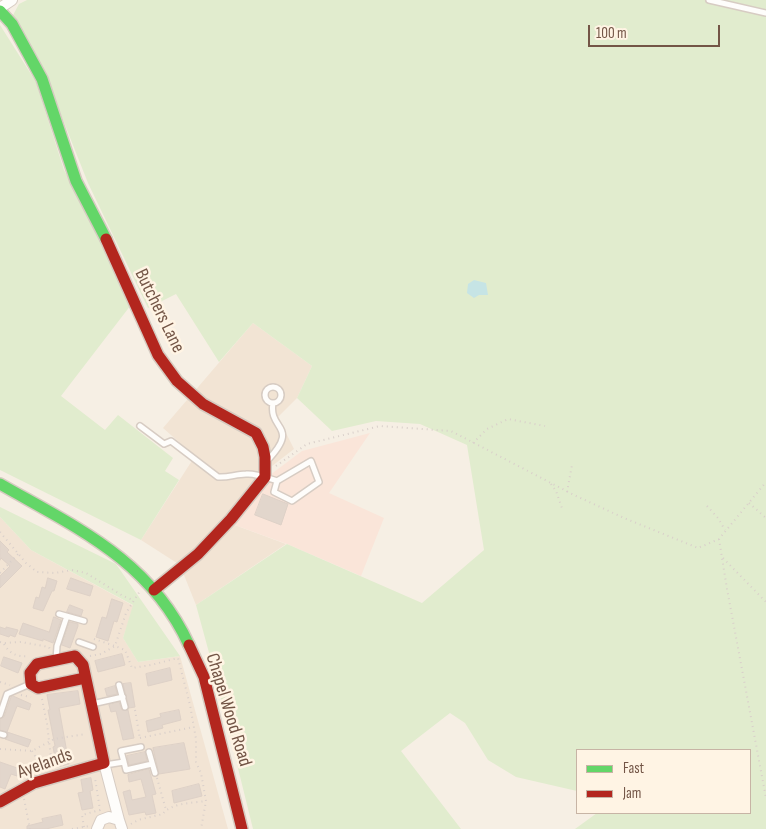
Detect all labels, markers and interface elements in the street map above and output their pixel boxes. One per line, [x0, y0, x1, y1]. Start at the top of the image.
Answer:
scale bar [591, 15, 724, 47]
text: 100 m [596, 24, 627, 43]
street label: Butchers Lane [129, 265, 189, 357]
street label: Chapel Wood Road [200, 651, 256, 769]
street label: Ayelands [15, 744, 75, 784]
legend [576, 749, 751, 814]
text: Fast [623, 759, 644, 778]
text: Jam [623, 784, 641, 803]

